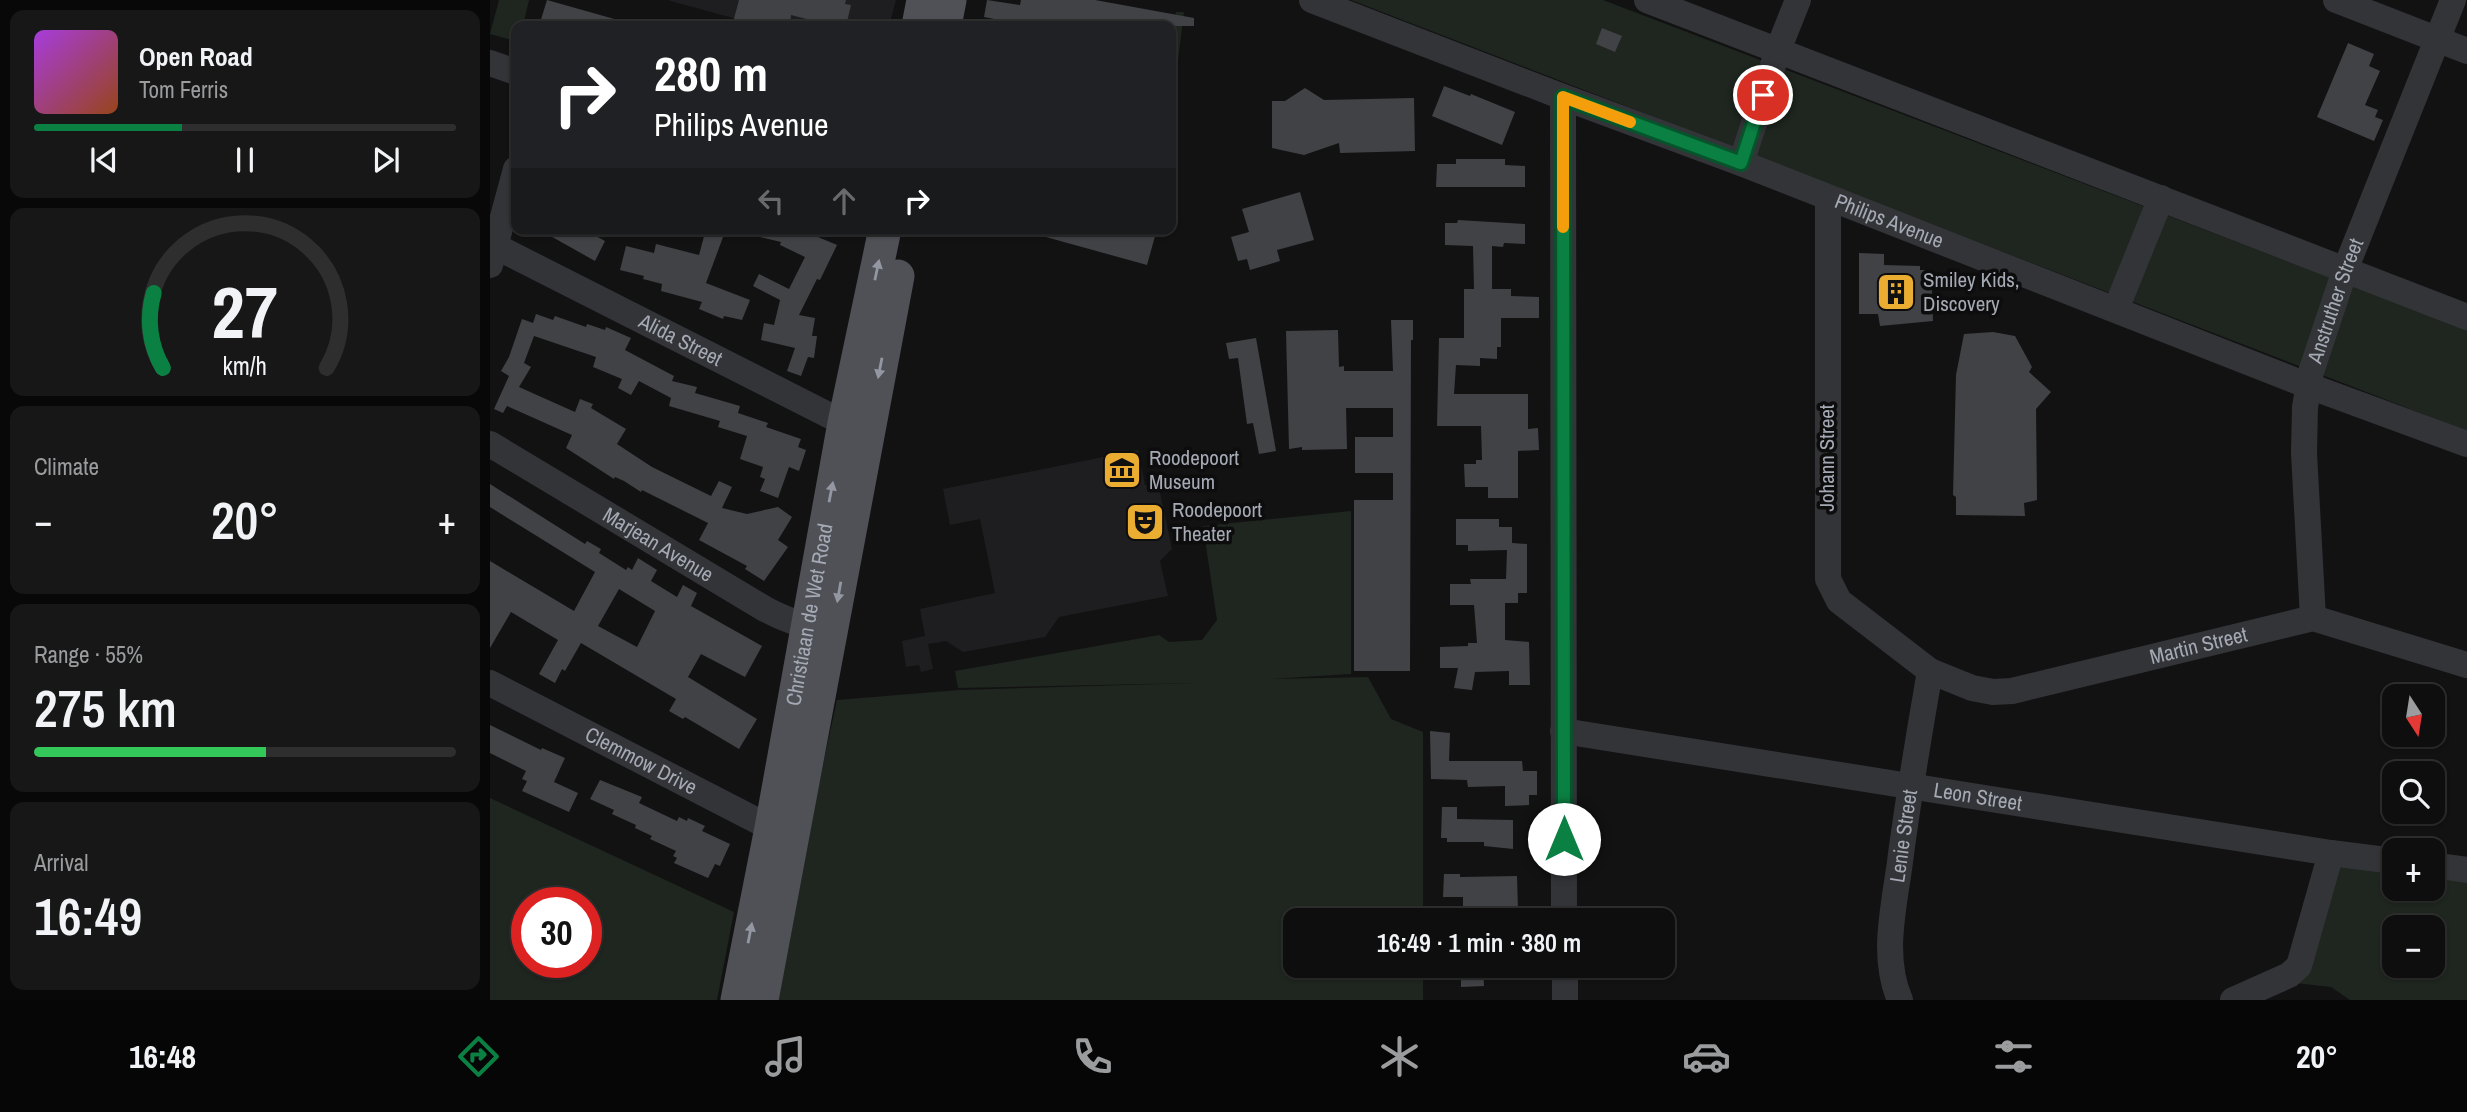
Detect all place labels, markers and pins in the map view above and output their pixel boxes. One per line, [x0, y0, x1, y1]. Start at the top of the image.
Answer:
pin [1733, 65, 1793, 125]
place label: Smiley Kids, Discovery [1923, 265, 2020, 318]
building icon: Smiley Kids, Discovery [1875, 271, 1917, 313]
place label: Roodepoort Museum [1149, 443, 1239, 496]
museum icon: Roodepoort Museum [1101, 449, 1143, 491]
place label: Roodepoort Theater [1172, 495, 1262, 548]
theatre icon: Roodepoort Theater [1124, 501, 1166, 543]

